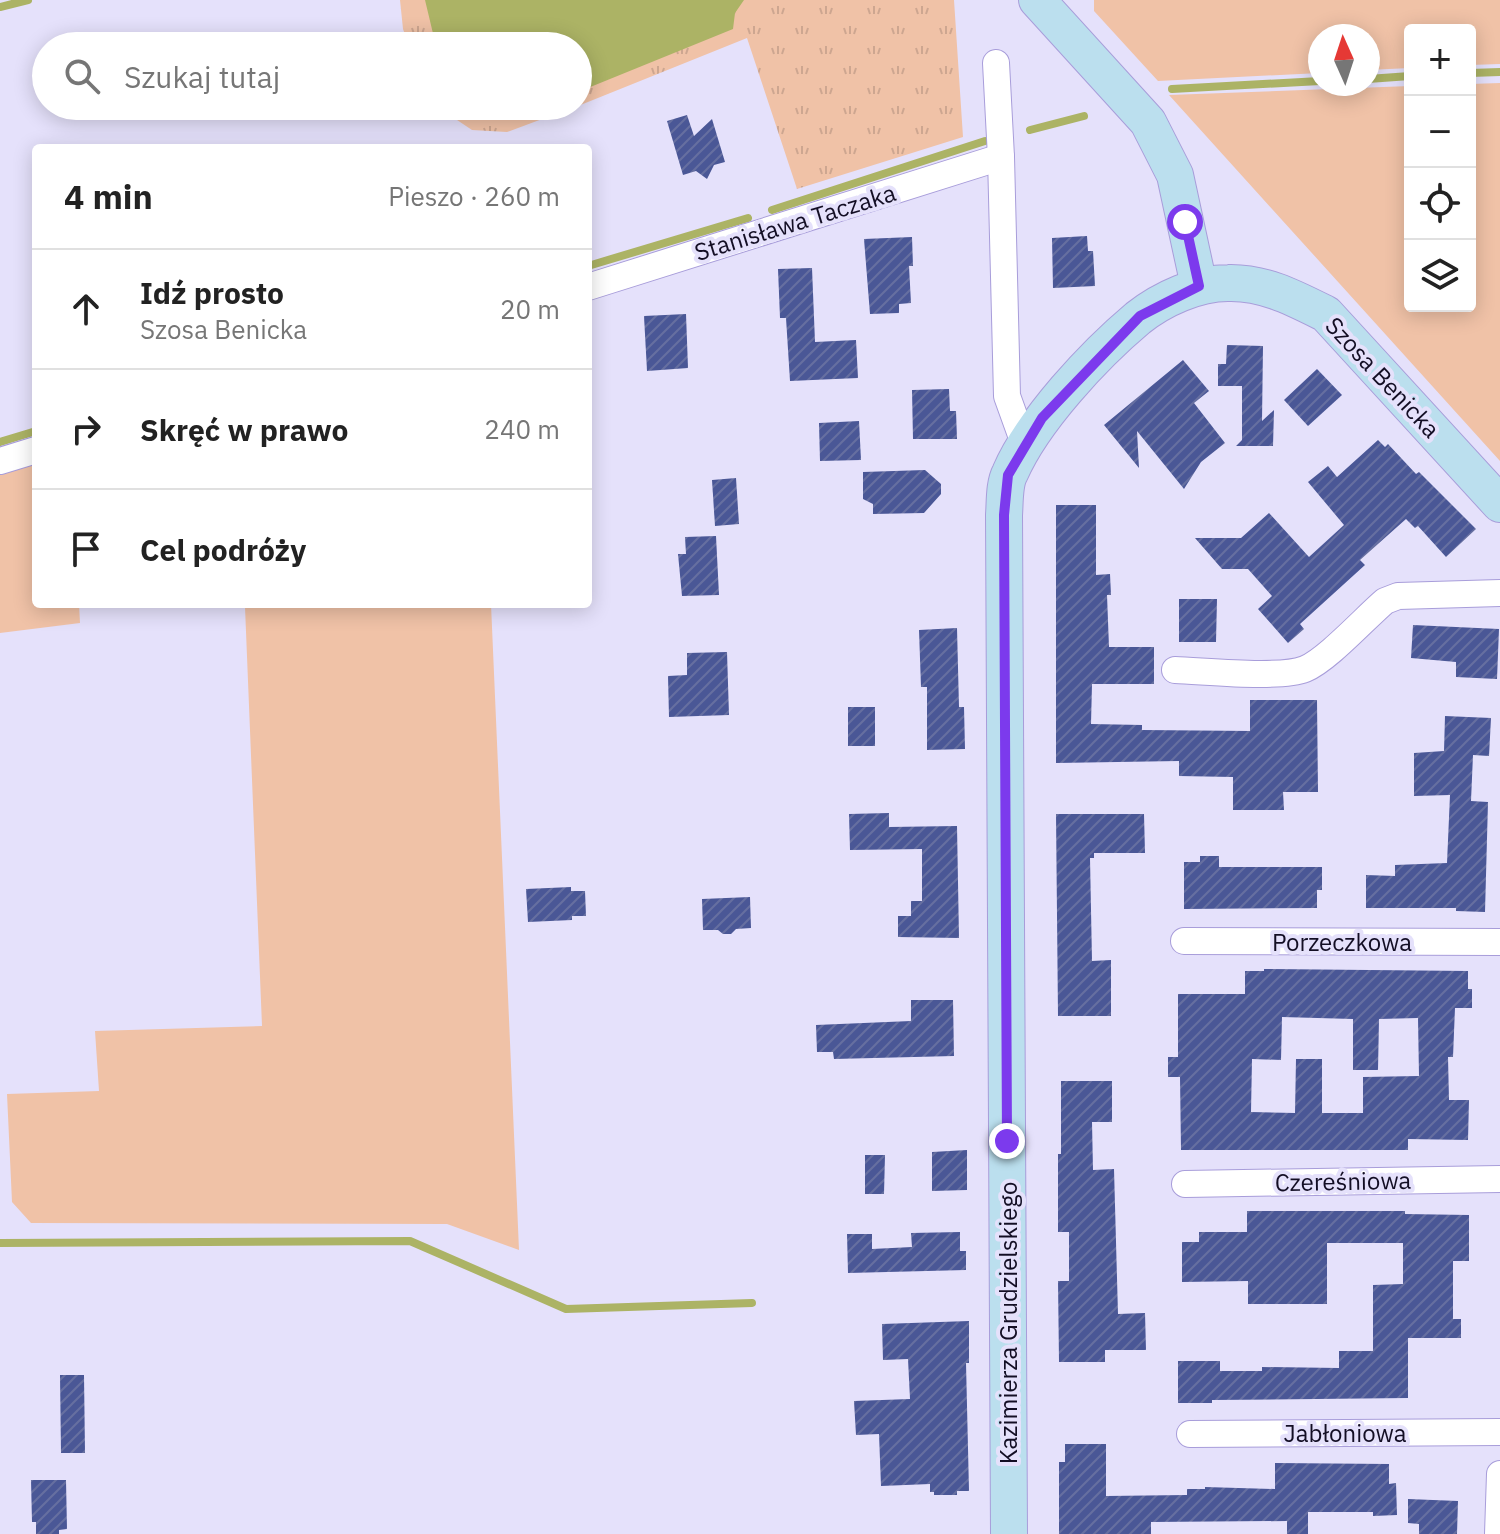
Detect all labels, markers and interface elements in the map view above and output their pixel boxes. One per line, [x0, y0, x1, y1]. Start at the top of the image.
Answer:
north arrow [1308, 24, 1380, 96]
map controls [1404, 24, 1476, 312]
button: + [1404, 24, 1476, 96]
search box [32, 32, 592, 120]
icon: search [60, 54, 104, 98]
text: Szukaj tutaj [124, 57, 280, 96]
button: − [1404, 96, 1476, 168]
button: locate [1404, 168, 1476, 240]
text: 4 min [64, 174, 153, 218]
street label: Stanisława Taczaka [690, 176, 900, 268]
text: Pieszo · 260 m [388, 179, 560, 213]
route start [1167, 204, 1203, 240]
button: layers [1404, 240, 1476, 312]
text: Idź prosto [140, 273, 284, 312]
icon: ahead [64, 287, 108, 331]
text: 20 m [500, 292, 560, 326]
street label: Szosa Benicka [1319, 310, 1447, 444]
text: Szosa Benicka [140, 312, 307, 346]
icon: right [64, 407, 108, 451]
text: Skręć w prawo [140, 410, 348, 449]
text: 240 m [484, 412, 560, 446]
icon: arrive [64, 527, 108, 571]
text: Cel podróży [140, 530, 306, 569]
street label: Porzeczkowa [1272, 926, 1412, 958]
route end [989, 1123, 1025, 1159]
street label: Czereśniowa [1274, 1164, 1412, 1198]
street label: Kazimierza Grudzielskiego [992, 1182, 1024, 1464]
street label: Jabłoniowa [1283, 1417, 1407, 1449]

